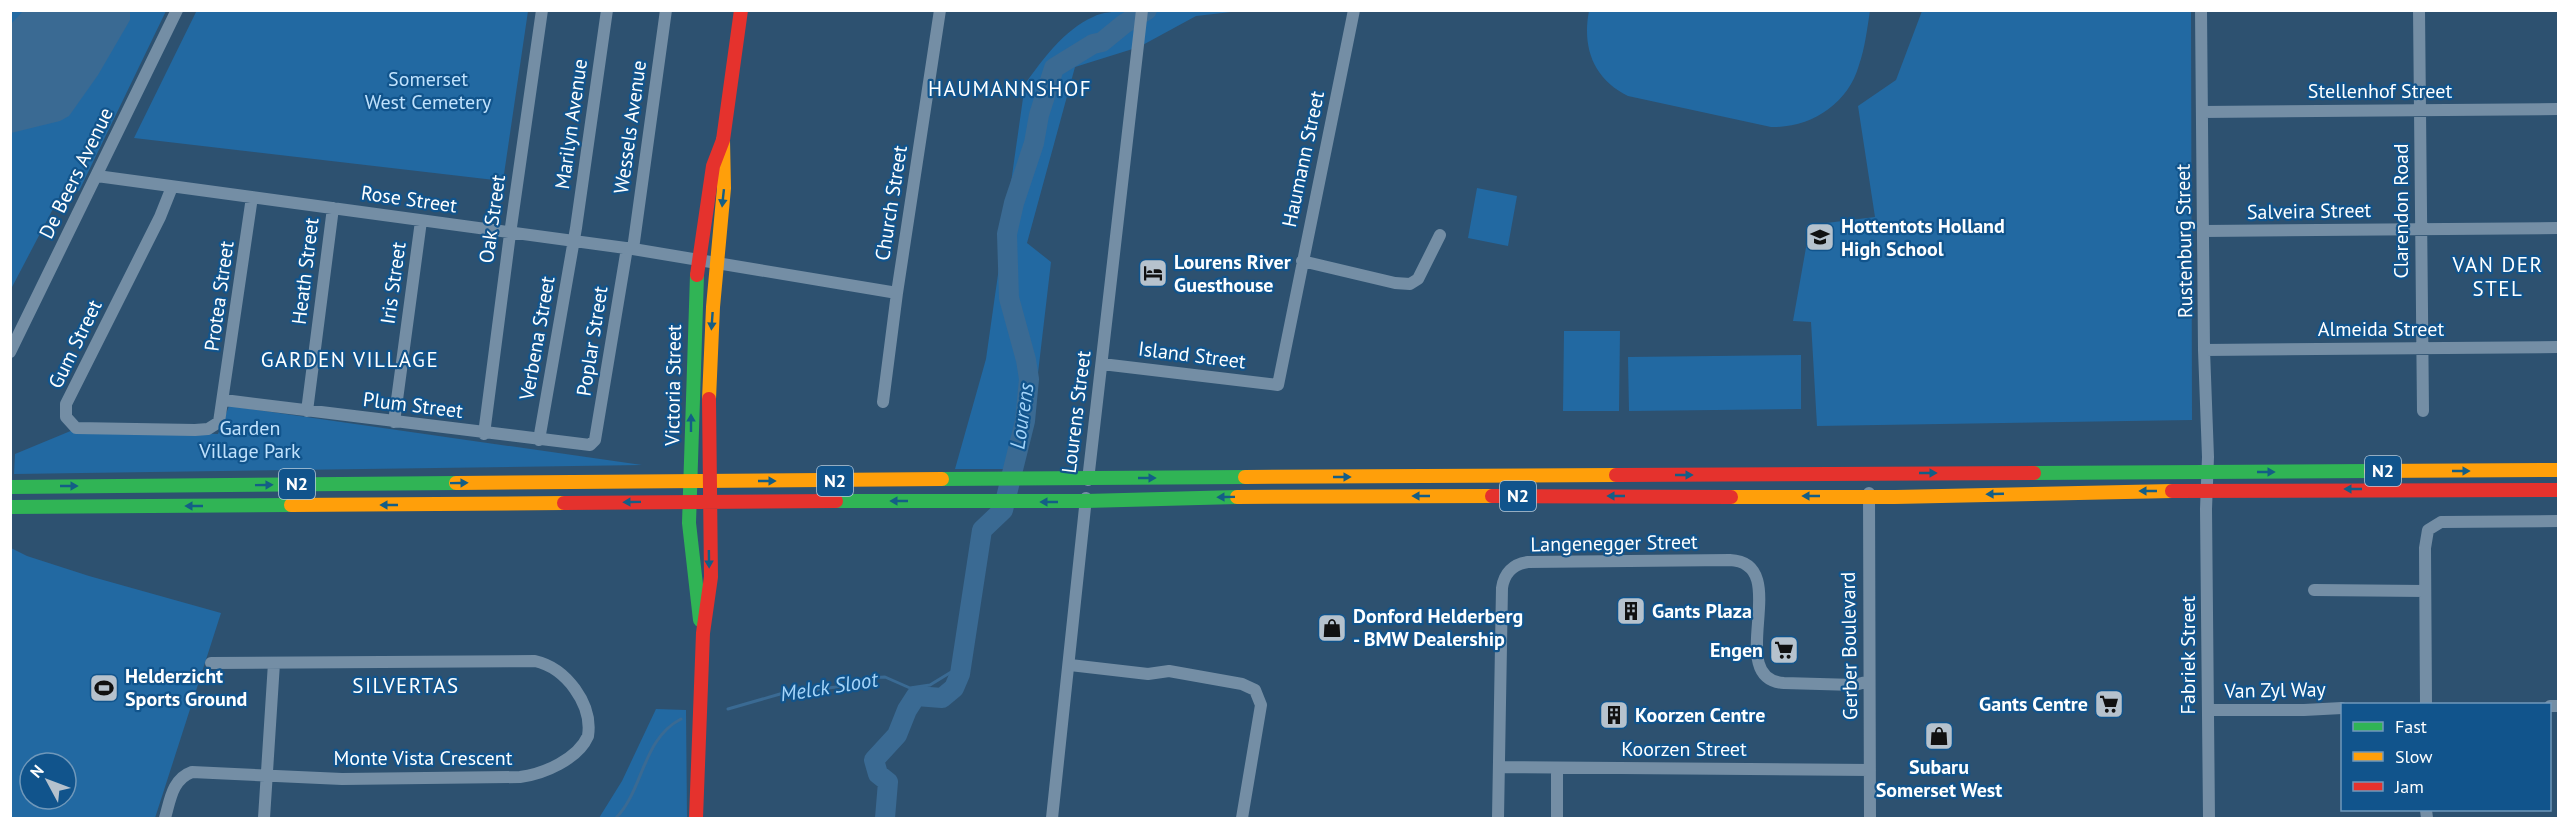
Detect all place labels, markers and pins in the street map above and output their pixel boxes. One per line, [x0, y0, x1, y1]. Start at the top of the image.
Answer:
place label: Hottentots Holland High School [1841, 213, 2005, 262]
school or university icon: Hottentots Holland High School [1804, 221, 1836, 253]
place label: Lourens River Guesthouse [1174, 249, 1291, 298]
hotel icon: Lourens River Guesthouse [1137, 257, 1169, 289]
building icon: Gants Plaza [1615, 595, 1647, 627]
place label: Gants Plaza [1652, 598, 1752, 624]
place label: Donford Helderberg - BMW Dealership [1353, 603, 1523, 652]
shop icon: Donford Helderberg - BMW Dealership [1316, 612, 1348, 644]
supermarket icon: Engen [1768, 634, 1800, 666]
place label: Engen [1710, 637, 1763, 663]
place label: Helderzicht Sports Ground [125, 663, 247, 712]
sports icon: Helderzicht Sports Ground [88, 672, 120, 704]
supermarket icon: Gants Centre [2093, 688, 2125, 720]
place label: Gants Centre [1979, 691, 2088, 717]
building icon: Koorzen Centre [1598, 699, 1630, 731]
place label: Koorzen Centre [1635, 702, 1765, 728]
shop icon: Subaru Somerset West [1923, 720, 1955, 752]
place label: Subaru Somerset West [1876, 754, 2002, 803]

